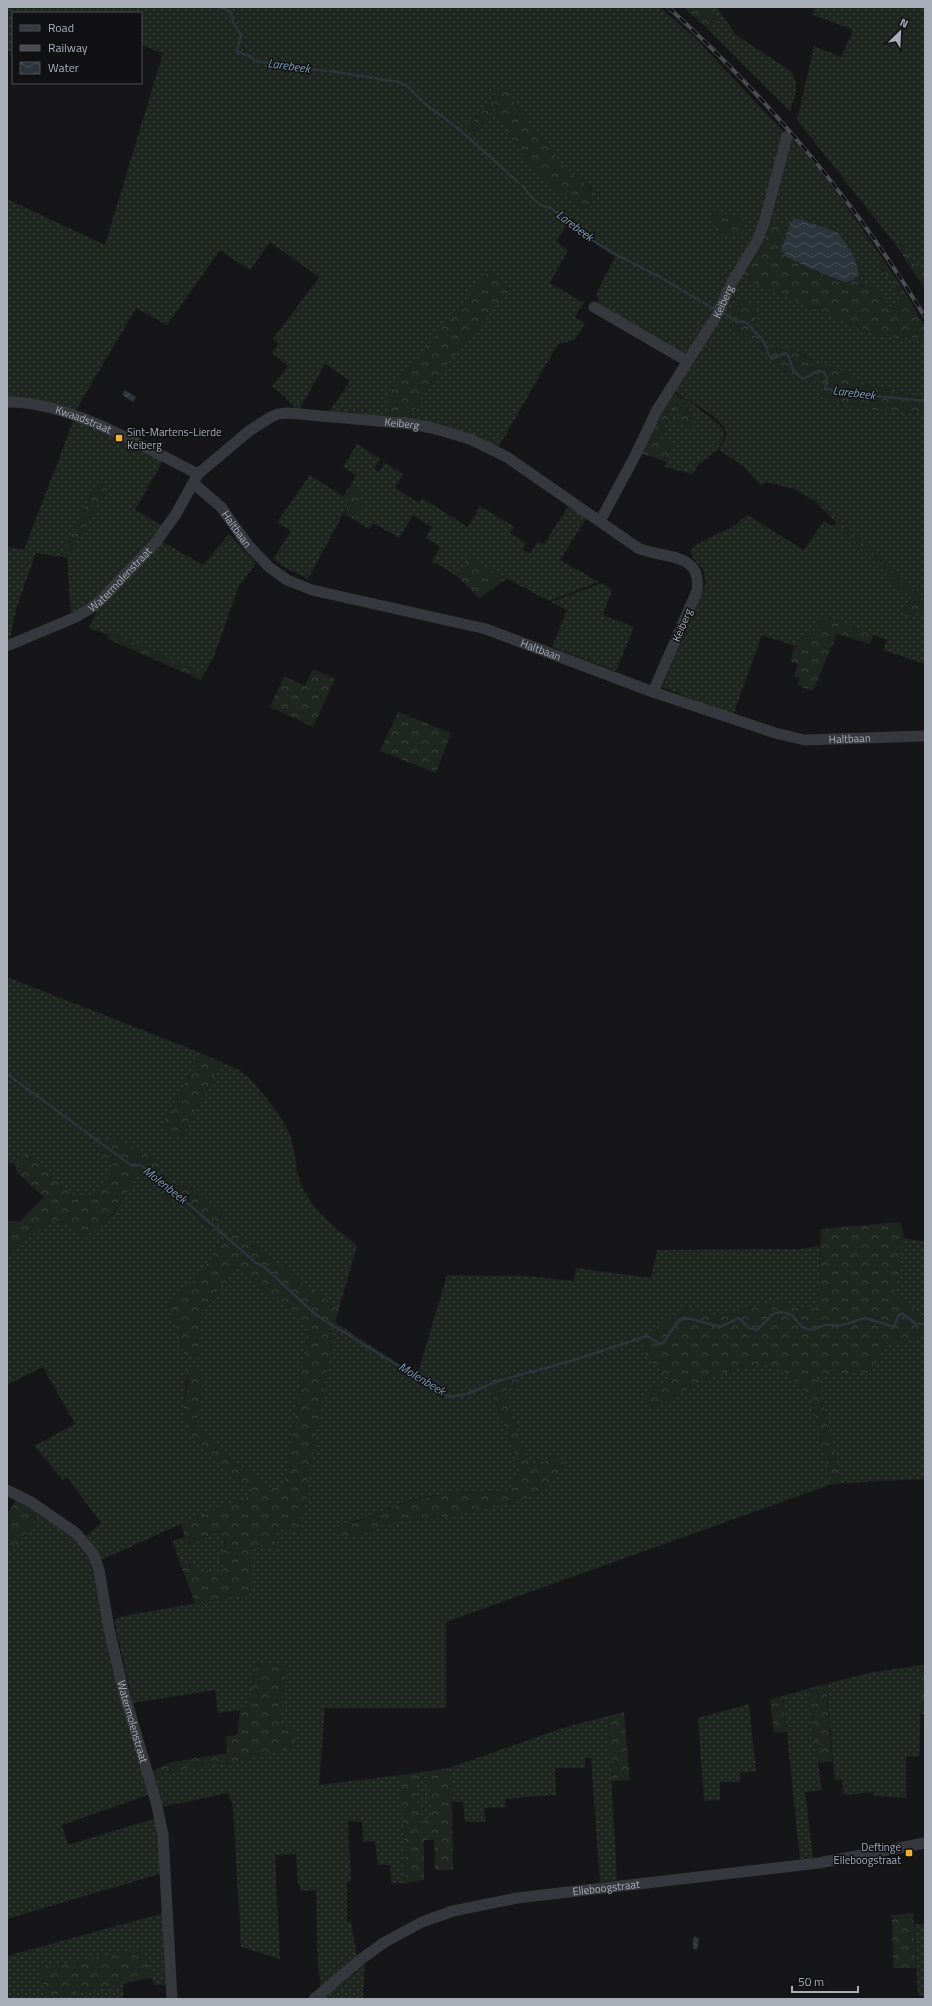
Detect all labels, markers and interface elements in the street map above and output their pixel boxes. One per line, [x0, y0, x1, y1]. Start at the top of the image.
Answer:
legend [12, 12, 142, 84]
north arrow [880, 12, 920, 52]
text: N [897, 14, 911, 32]
text: Road [48, 18, 74, 37]
text: Railway [48, 38, 88, 57]
water label: Larebeek [267, 53, 313, 78]
text: Water [48, 58, 79, 77]
water label: Larebeek [553, 205, 599, 247]
street label: Keiberg [709, 282, 738, 321]
water label: Larebeek [832, 380, 878, 405]
street label: Kwaadstraat [54, 401, 114, 437]
street label: Keiberg [384, 414, 421, 433]
place label: Sint-Martens-Lierde Keiberg [127, 424, 222, 453]
marker: Sint-Martens-Lierde Keiberg [114, 433, 124, 443]
street label: Haltbaan [218, 507, 255, 551]
street label: Watermolenstraat [84, 543, 155, 615]
street label: Keiberg [668, 606, 696, 644]
street label: Haltbaan [518, 635, 563, 665]
street label: Haltbaan [828, 730, 871, 747]
water label: Molenbeek [139, 1161, 193, 1209]
water label: Molenbeek [395, 1357, 451, 1401]
street label: Watermolenstraat [113, 1679, 152, 1765]
place label: Deftinge Elleboogstraat [834, 1839, 901, 1868]
marker: Deftinge Elleboogstraat [904, 1848, 914, 1858]
street label: Elleboogstraat [572, 1876, 641, 1900]
scale bar [792, 1968, 858, 1994]
text: 50 m [798, 1972, 824, 1991]

